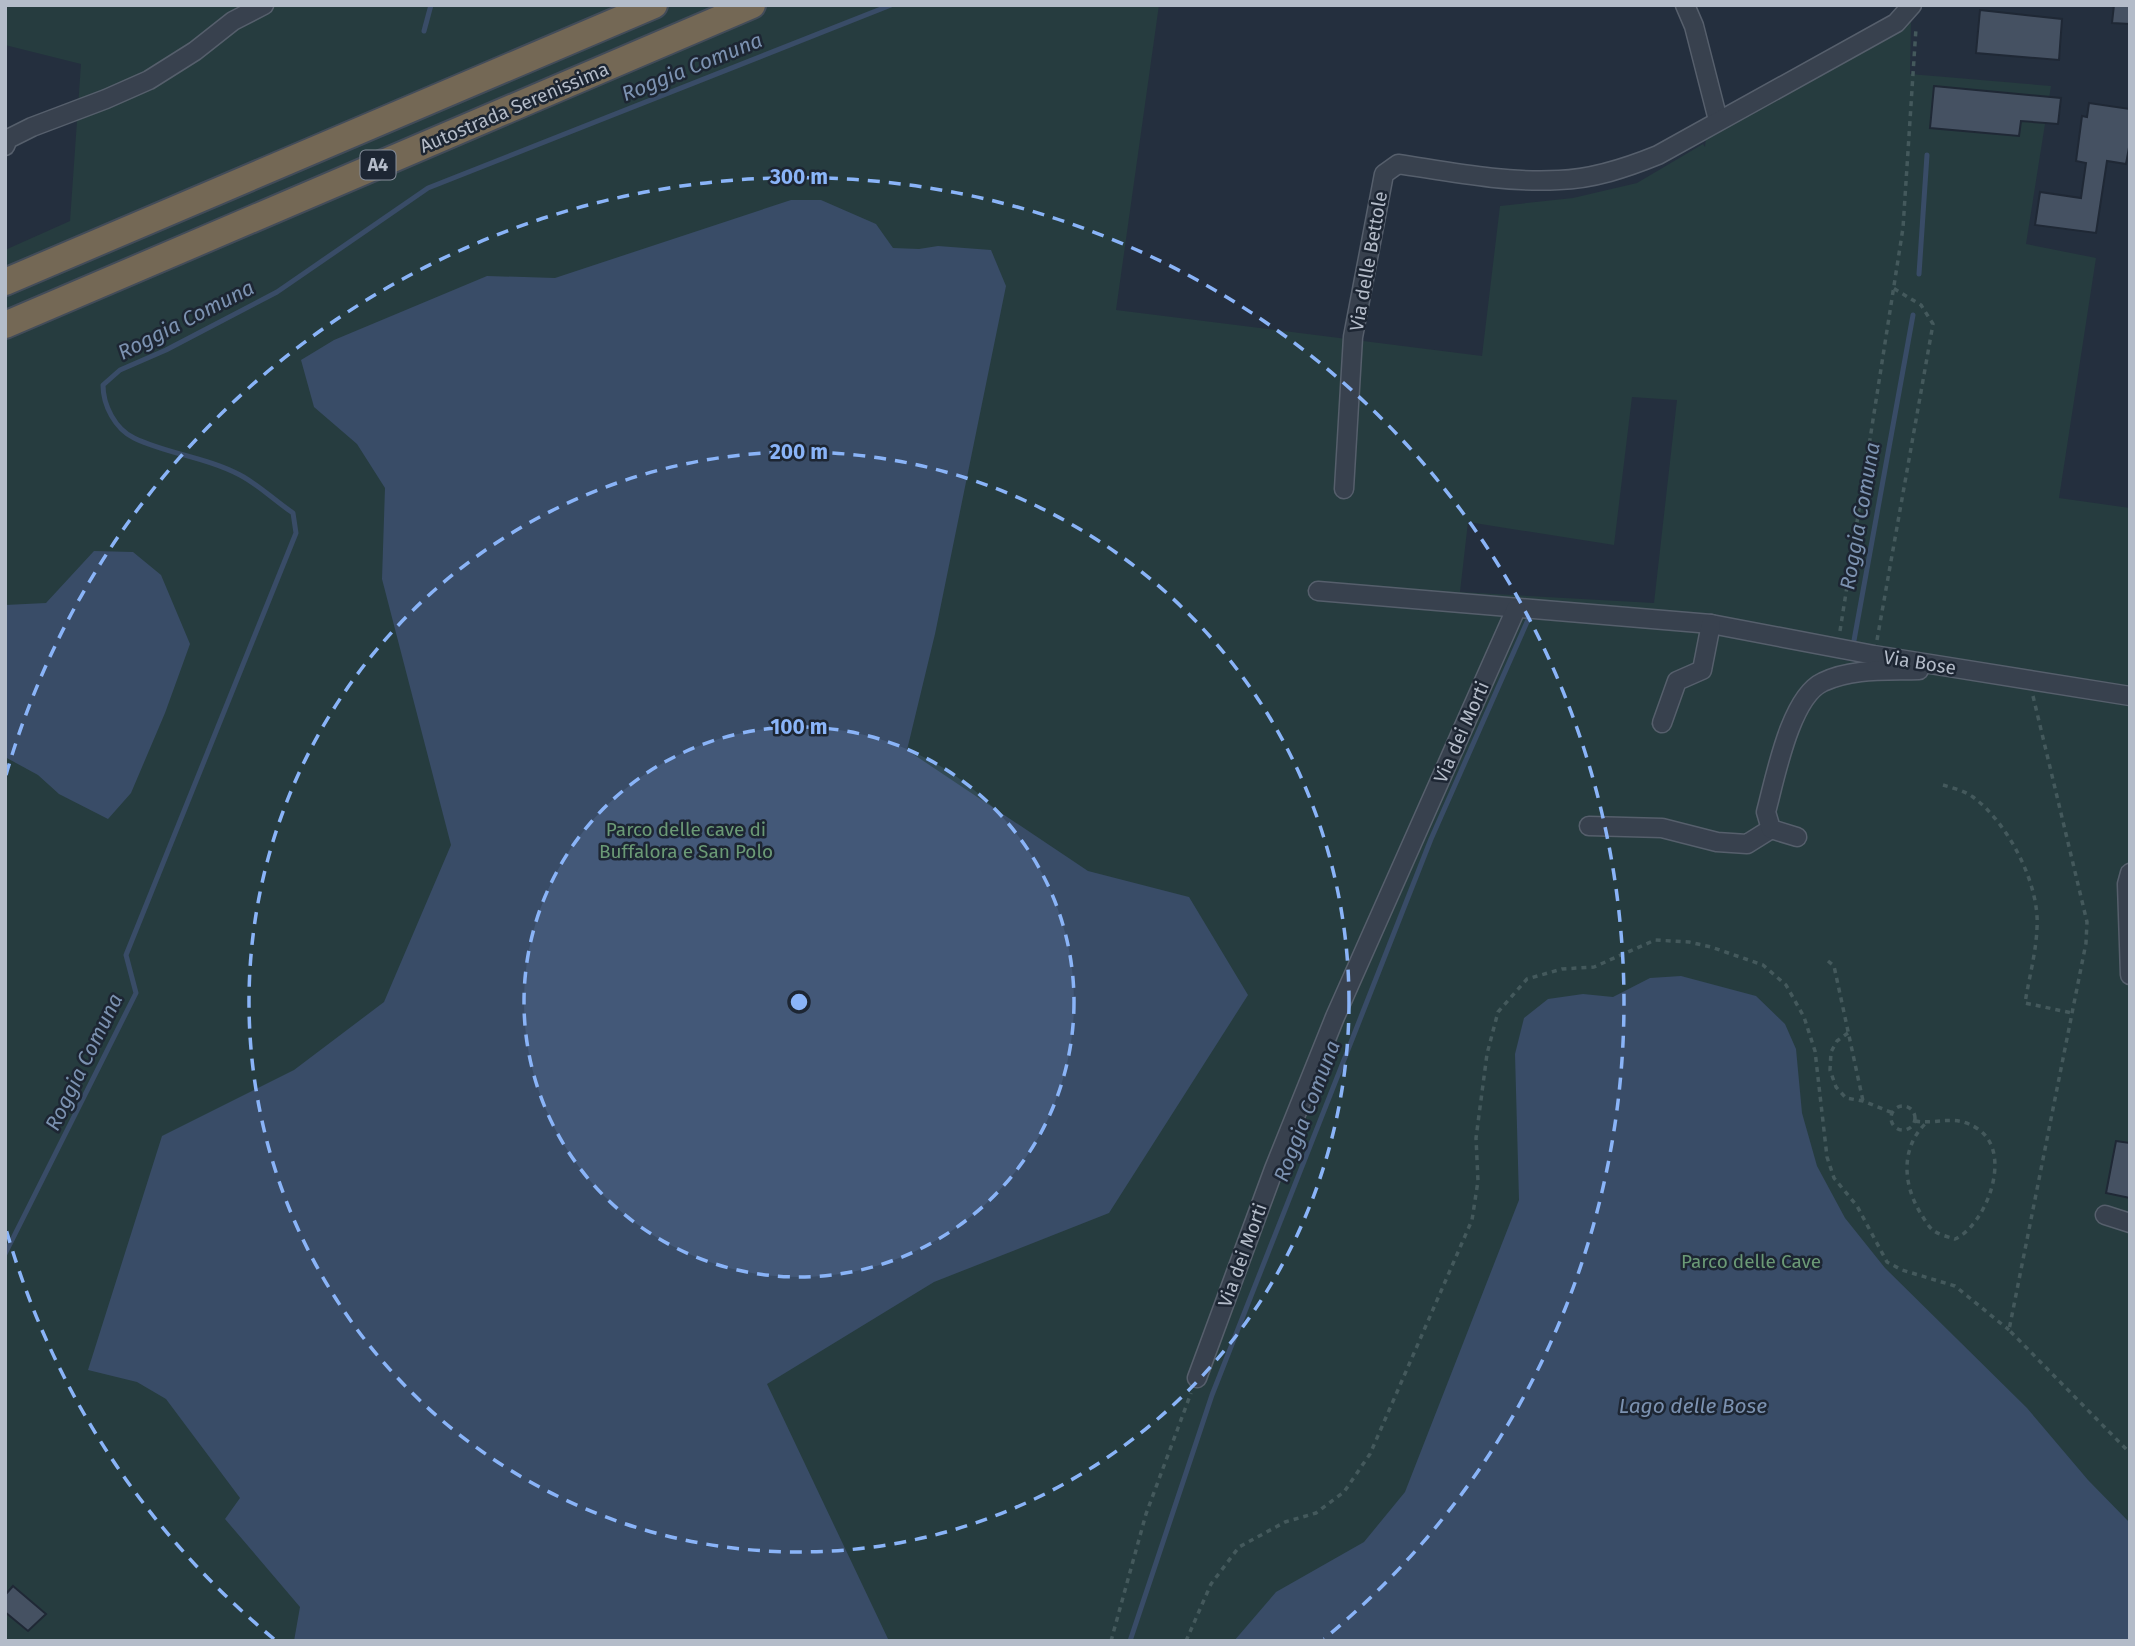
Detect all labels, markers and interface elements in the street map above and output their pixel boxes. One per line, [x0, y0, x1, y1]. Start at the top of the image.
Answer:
water label: Roggia Comuna [618, 27, 766, 107]
street label: Autostrada Serenissima [416, 57, 612, 158]
road number: A4 [360, 150, 396, 180]
text: 300 m [769, 164, 828, 190]
street label: Via delle Bettole [1345, 189, 1392, 333]
water label: Roggia Comuna [114, 274, 258, 366]
text: 200 m [770, 439, 828, 465]
water label: Roggia Comuna [1834, 440, 1886, 592]
street label: Via Bose [1882, 645, 1958, 680]
street label: Via dei Morti [1429, 678, 1494, 787]
text: 100 m [770, 714, 828, 740]
park label: Parco delle cave di Buffalora e San Polo [599, 818, 773, 863]
water label: Roggia Comuna [40, 989, 128, 1135]
centre of rings [787, 990, 811, 1014]
water label: Roggia Comuna [1268, 1037, 1346, 1185]
street label: Via dei Morti [1213, 1200, 1272, 1310]
park label: Parco delle Cave [1681, 1250, 1821, 1273]
water label: Lago delle Bose [1619, 1393, 1767, 1419]

